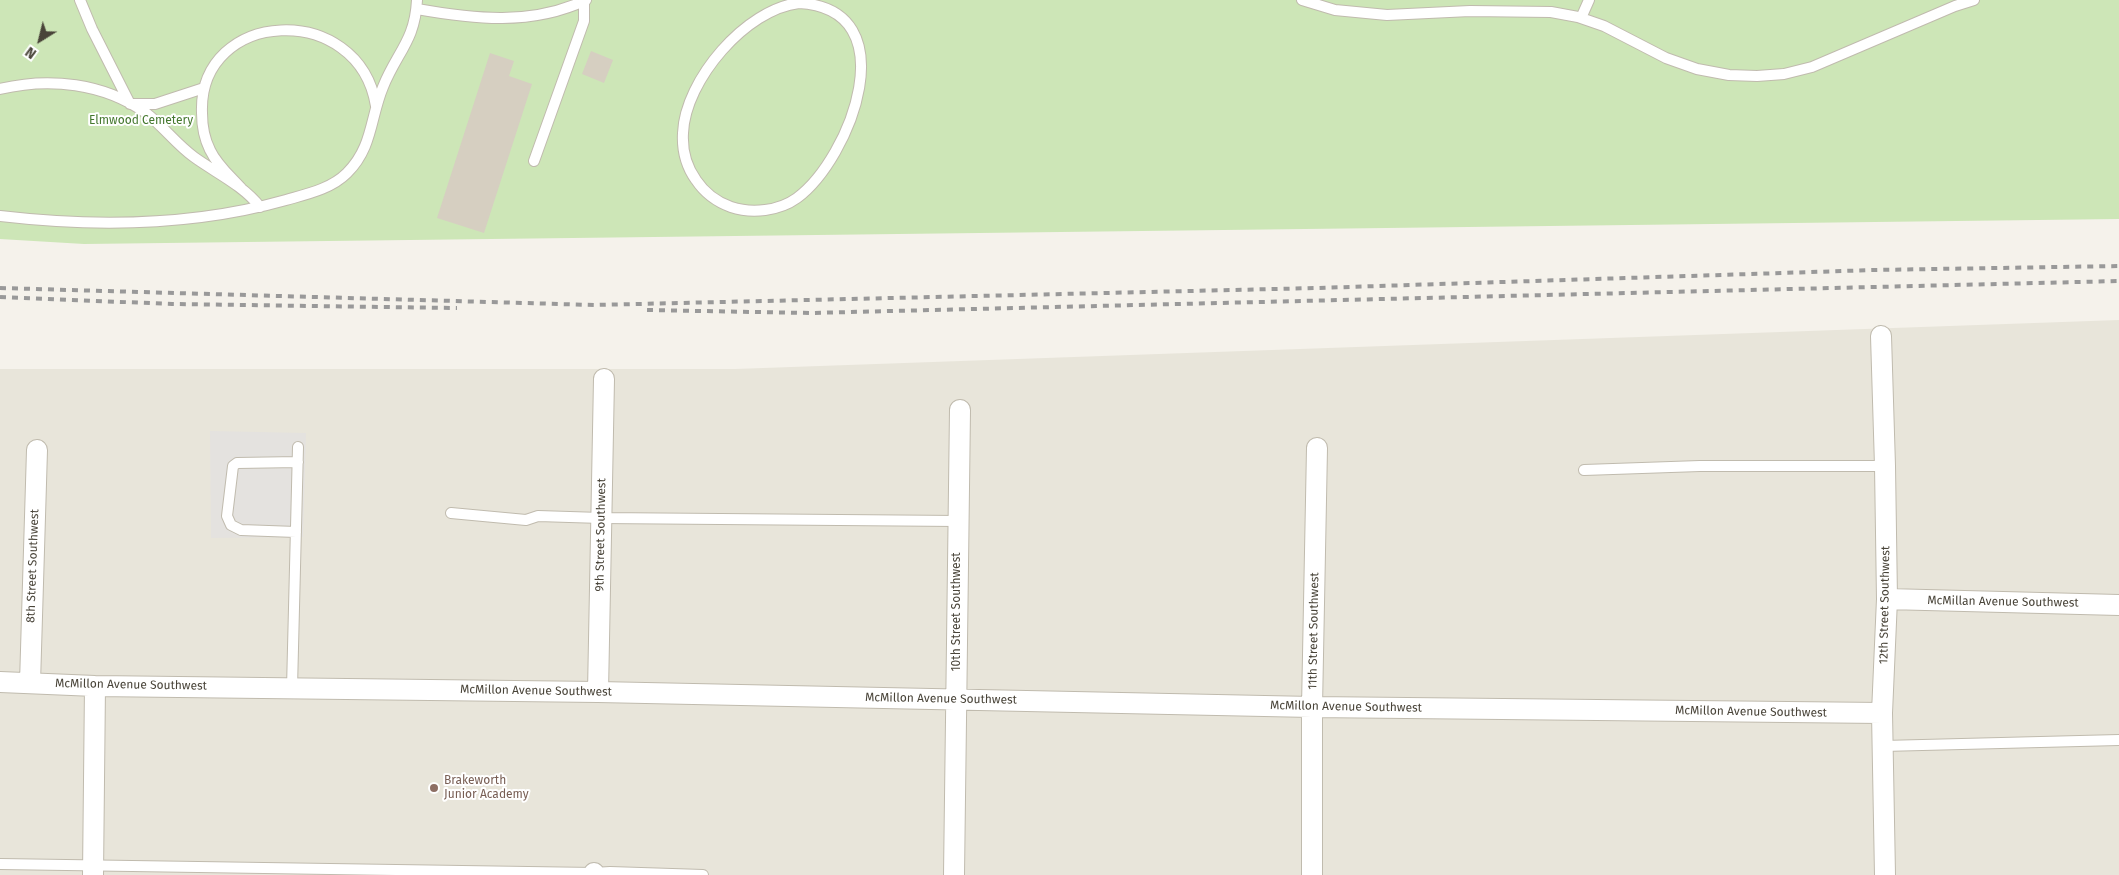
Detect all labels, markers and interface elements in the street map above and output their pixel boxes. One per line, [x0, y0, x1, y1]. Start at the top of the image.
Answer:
north arrow [15, 15, 65, 65]
text: N [22, 43, 40, 62]
park label: Elmwood Cemetery [89, 114, 193, 128]
street label: 9th Street Southwest [593, 478, 609, 592]
street label: 8th Street Southwest [24, 509, 42, 623]
street label: 12th Street Southwest [1877, 546, 1893, 664]
street label: 10th Street Southwest [950, 552, 964, 672]
street label: 11th Street Southwest [1306, 572, 1322, 690]
street label: McMillan Avenue Southwest [1927, 593, 2079, 611]
street label: McMillon Avenue Southwest [55, 676, 207, 694]
street label: McMillon Avenue Southwest [460, 682, 612, 700]
street label: McMillon Avenue Southwest [865, 690, 1017, 708]
street label: McMillon Avenue Southwest [1270, 698, 1422, 716]
street label: McMillon Avenue Southwest [1675, 703, 1827, 721]
place label: Brakeworth Junior Academy [444, 774, 529, 802]
marker: Brakeworth Junior Academy [428, 782, 440, 794]

